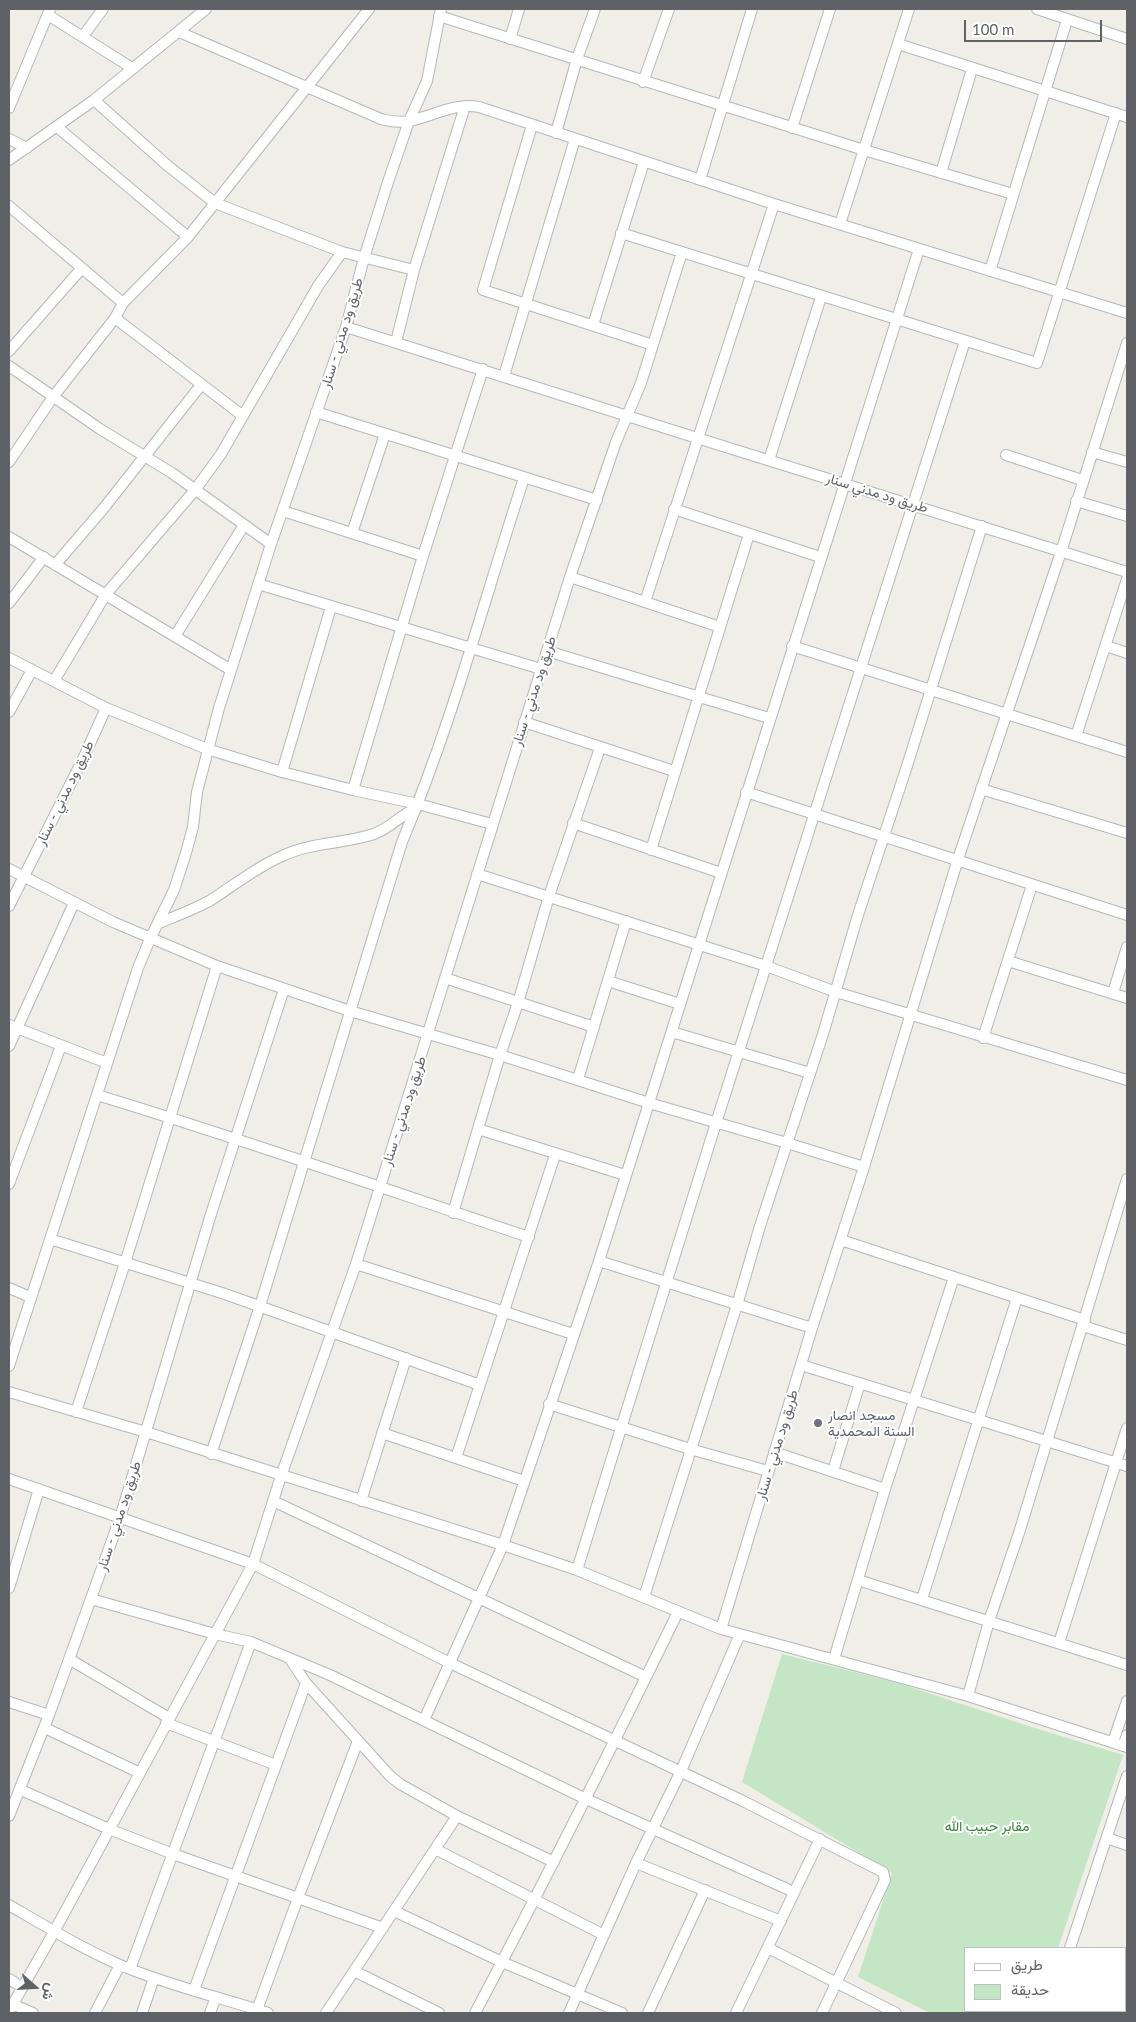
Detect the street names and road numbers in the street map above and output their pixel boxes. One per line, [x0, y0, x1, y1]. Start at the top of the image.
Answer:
street label: طريق ود مدني - سنار [317, 276, 367, 390]
street label: طريق ود مدني سنار [824, 470, 930, 516]
street label: طريق ود مدني - سنار [508, 634, 560, 748]
street label: طريق ود مدني - سنار [32, 738, 98, 848]
street label: طريق ود مدني - سنار [378, 1054, 430, 1168]
street label: طريق ود مدني - سنار [752, 1388, 802, 1502]
street label: طريق ود مدني - سنار [93, 1459, 145, 1573]

